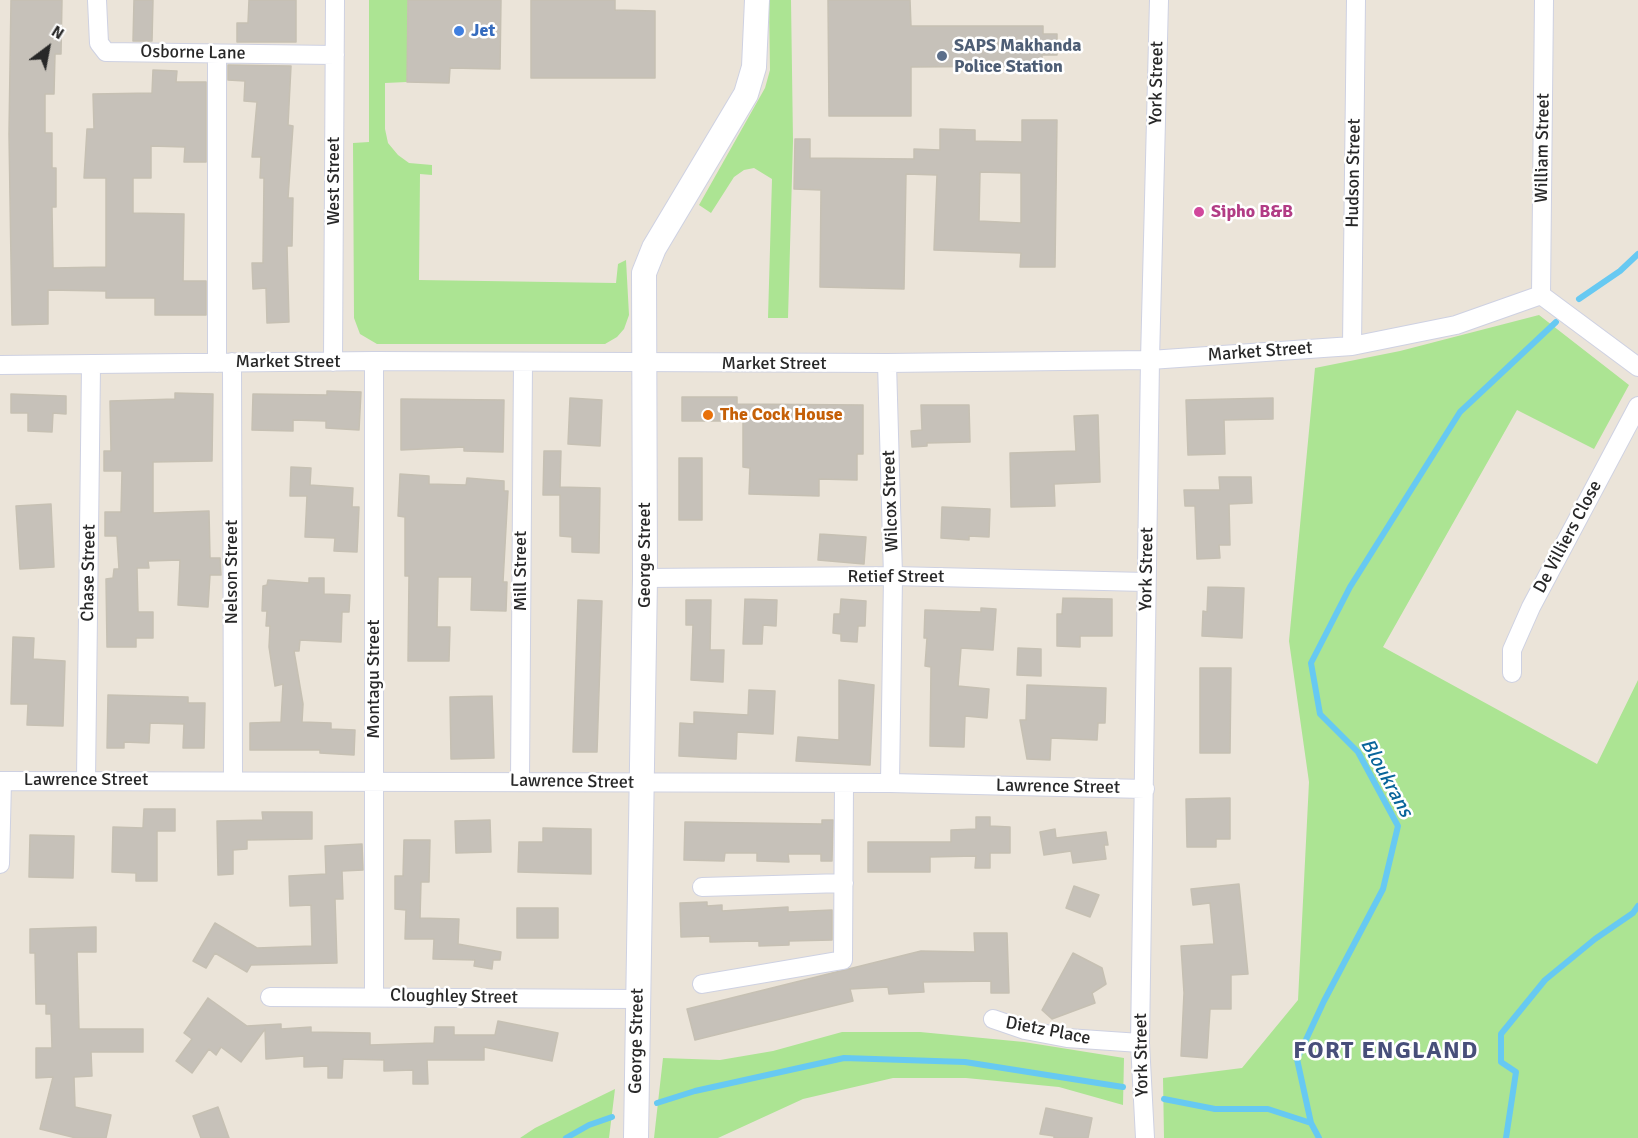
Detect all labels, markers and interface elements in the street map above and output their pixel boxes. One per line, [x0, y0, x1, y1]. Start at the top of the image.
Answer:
north arrow [18, 18, 78, 78]
place label: Jet [471, 20, 495, 42]
text: N [48, 21, 68, 44]
marker: Jet [452, 24, 466, 38]
place label: SAPS Makhanda Police Station [954, 35, 1082, 78]
street label: Osborne Lane [140, 41, 246, 65]
street label: York Street [1145, 41, 1169, 125]
marker: SAPS Makhanda Police Station [935, 49, 949, 63]
street label: William Street [1531, 93, 1555, 203]
street label: Hudson Street [1342, 118, 1366, 228]
street label: West Street [323, 137, 345, 225]
place label: Sipho B&B [1211, 201, 1293, 223]
marker: Sipho B&B [1192, 205, 1206, 219]
street label: Market Street [1207, 338, 1313, 366]
street label: Market Street [235, 351, 341, 373]
street label: Market Street [721, 353, 827, 375]
place label: The Cock House [720, 404, 843, 426]
marker: The Cock House [701, 408, 715, 422]
street label: Wilcox Street [878, 450, 904, 552]
street label: De Villiers Close [1529, 477, 1607, 597]
street label: George Street [634, 502, 656, 608]
street label: Nelson Street [221, 520, 243, 624]
street label: Chase Street [77, 524, 101, 622]
street label: York Street [1135, 527, 1159, 611]
street label: Mill Street [510, 531, 532, 611]
street label: Retief Street [848, 566, 944, 588]
street label: Montagu Street [363, 619, 385, 739]
water label: Bloukrans [1355, 735, 1417, 821]
street label: Lawrence Street [24, 769, 148, 791]
street label: Lawrence Street [510, 770, 634, 794]
street label: Lawrence Street [996, 775, 1120, 799]
street label: Cloughley Street [390, 985, 518, 1009]
street label: George Street [625, 988, 649, 1094]
street label: Dietz Place [1004, 1012, 1092, 1050]
street label: York Street [1130, 1013, 1154, 1097]
district label: FORT ENGLAND [1293, 1038, 1479, 1066]

